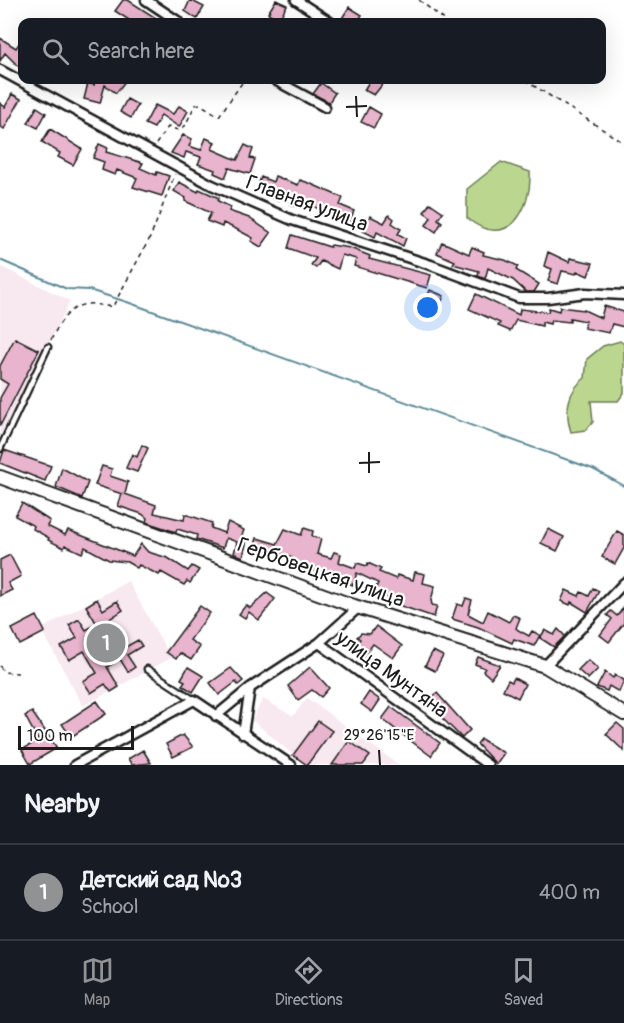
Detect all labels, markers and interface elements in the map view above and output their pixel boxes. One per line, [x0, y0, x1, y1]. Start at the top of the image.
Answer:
search box [18, 18, 606, 84]
icon: search [39, 35, 72, 68]
text: Search here [87, 37, 194, 65]
street label: Главная улица [242, 169, 372, 238]
your location [413, 293, 442, 322]
street label: Гербовецкая улица [234, 531, 408, 614]
pin: 1 [86, 620, 126, 666]
street label: улица Мунтяна [330, 624, 453, 724]
scale bar [18, 723, 134, 750]
text: 100 m [27, 726, 73, 746]
text: 29°26'15"E [344, 726, 415, 745]
text: Nearby [24, 788, 100, 820]
text: Детский сад №3 [81, 866, 242, 894]
text: 1 [40, 880, 47, 905]
text: 400 m [539, 880, 600, 905]
text: School [81, 894, 138, 919]
tab: Map [81, 954, 114, 1010]
tab: Directions [275, 954, 343, 1010]
tab: Saved [504, 954, 543, 1010]

